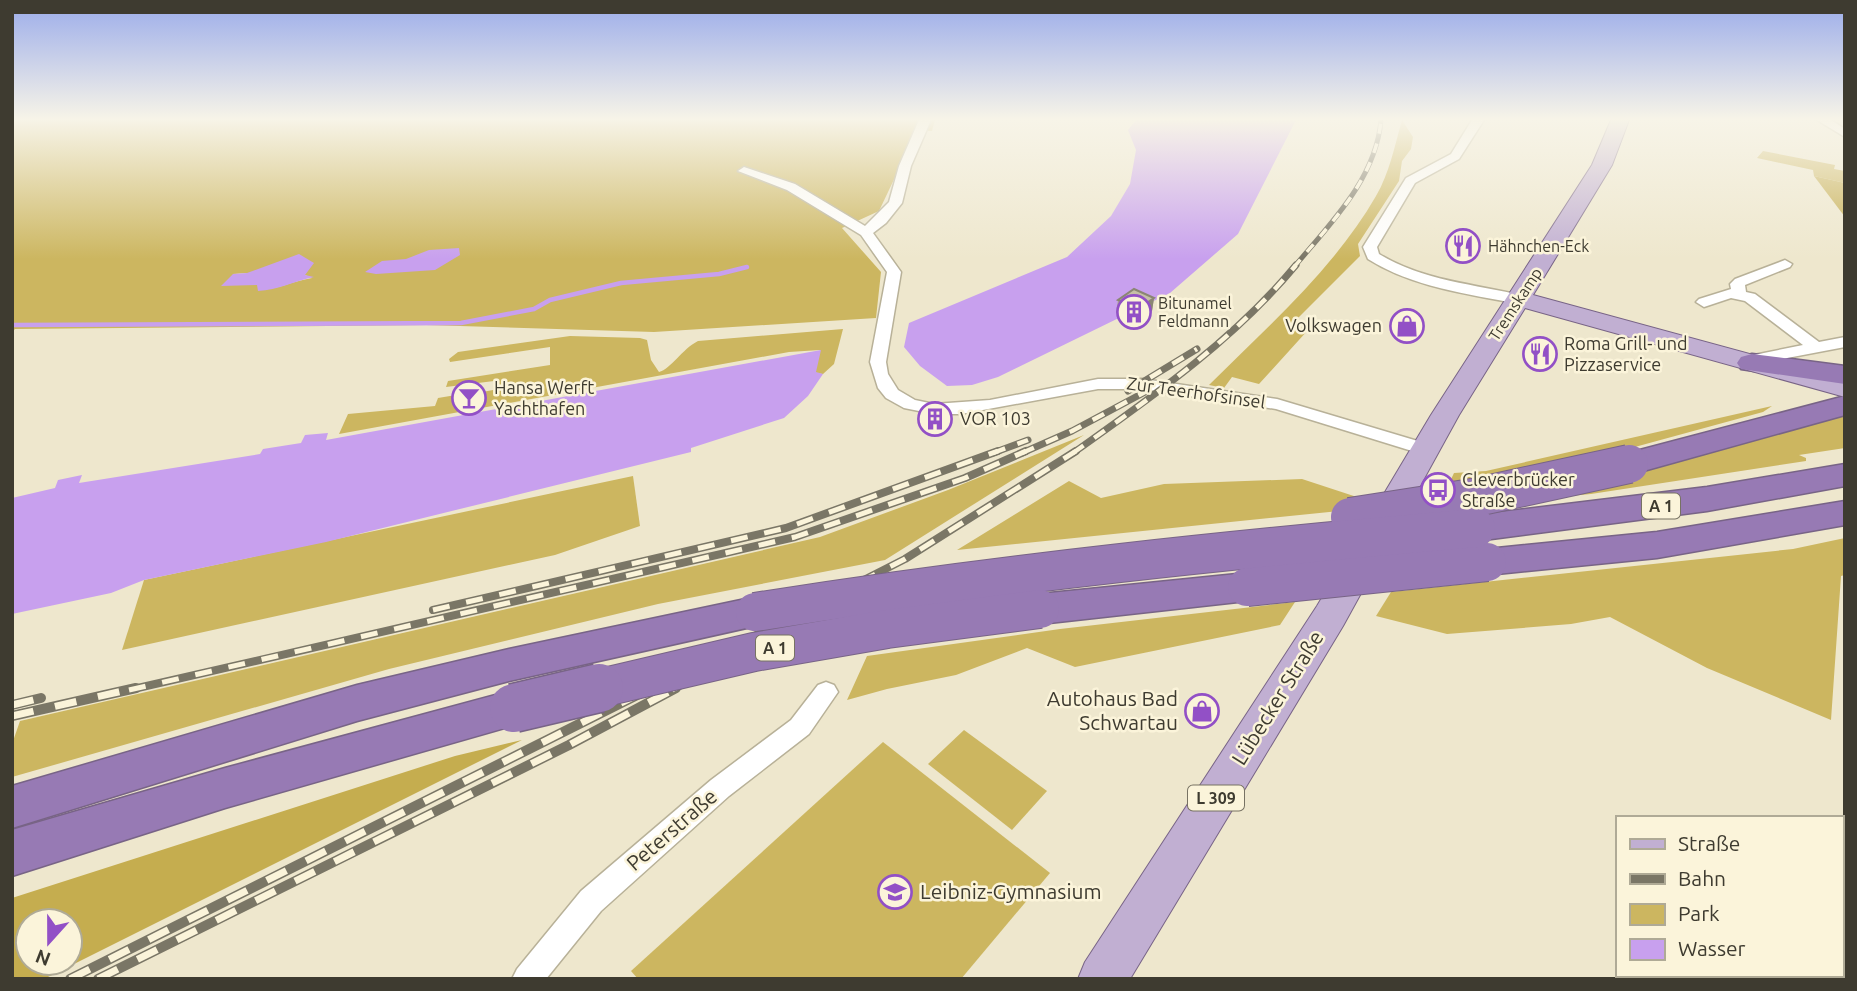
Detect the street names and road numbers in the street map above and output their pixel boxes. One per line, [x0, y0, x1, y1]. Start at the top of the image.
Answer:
street label: Tremskamp [1485, 264, 1545, 344]
street label: Zur Teerhofsinsel [1126, 372, 1267, 412]
road number: A 1 [1642, 494, 1680, 519]
street label: Lübecker Straße [1226, 626, 1328, 769]
road number: A 1 [756, 636, 794, 660]
street label: Peterstraße [621, 783, 721, 875]
road number: L 309 [1188, 786, 1244, 810]

